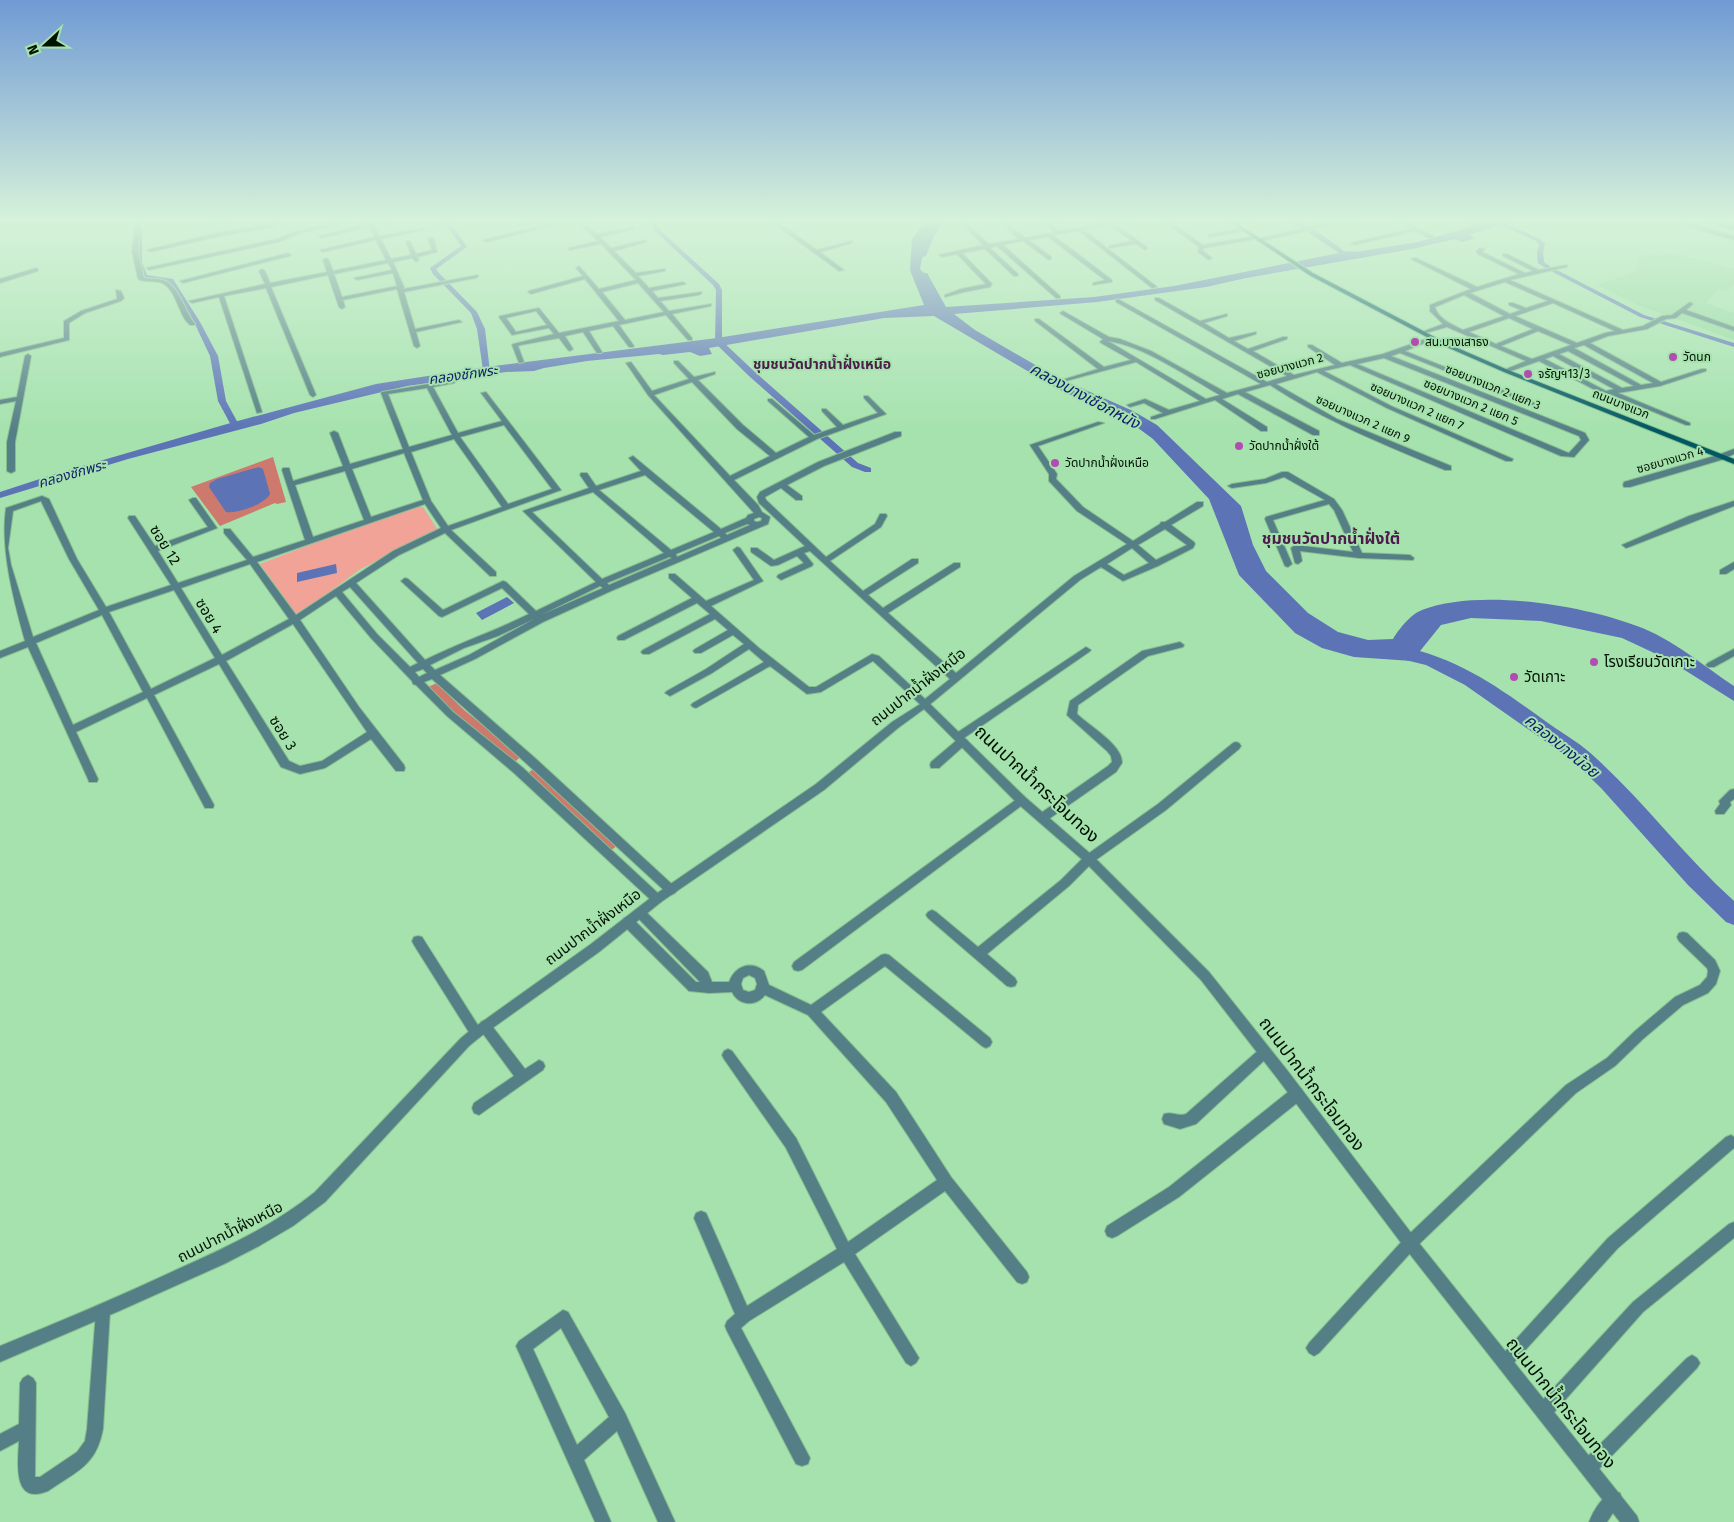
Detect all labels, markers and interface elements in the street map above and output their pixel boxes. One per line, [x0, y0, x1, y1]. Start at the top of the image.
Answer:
north arrow [20, 20, 70, 70]
text: N [24, 42, 43, 57]
place label: สน.บางเสาธง [1425, 335, 1489, 349]
marker: สน.บางเสาธง [1409, 336, 1421, 348]
street label: ซอยบางแวก 2 [1255, 350, 1325, 382]
place label: วัดนก [1683, 350, 1711, 364]
marker: วัดนก [1667, 351, 1679, 363]
district label: ชุมชนวัดปากน้ำฝั่งเหนือ [753, 354, 891, 373]
water label: คลองบางเชือกหนัง [1027, 359, 1144, 434]
water label: คลองชักพระ [427, 362, 500, 388]
street label: ซอยบางแวก 2 แยก 3 [1443, 362, 1543, 412]
place label: จรัญฯ13/3 [1538, 367, 1590, 381]
marker: จรัญฯ13/3 [1522, 368, 1534, 380]
street label: ซอยบางแวก 2 แยก 5 [1422, 376, 1520, 428]
street label: ซอยบางแวก 2 แยก 7 [1368, 379, 1466, 433]
street label: ถนนบางแวก [1590, 386, 1652, 422]
street label: ซอยบางแวก 2 แยก 9 [1314, 392, 1412, 446]
place label: วัดปากน้ำฝั่งใต้ [1249, 437, 1319, 453]
marker: วัดปากน้ำฝั่งใต้ [1233, 440, 1245, 452]
street label: ซอยบางแวก 4 [1635, 444, 1705, 476]
place label: วัดปากน้ำฝั่งเหนือ [1065, 454, 1149, 470]
water label: คลองชักพระ [36, 456, 109, 492]
marker: วัดปากน้ำฝั่งเหนือ [1049, 457, 1061, 469]
street label: ซอย 12 [146, 522, 184, 568]
district label: ชุมชนวัดปากน้ำฝั่งใต้ [1262, 527, 1400, 548]
street label: ซอย 4 [192, 595, 226, 637]
street label: ถนนปากน้ำฝั่งเหนือ [866, 643, 969, 730]
place label: โรงเรียนวัดเกาะ [1604, 653, 1695, 671]
marker: โรงเรียนวัดเกาะ [1588, 656, 1600, 668]
place label: วัดเกาะ [1524, 668, 1565, 686]
marker: วัดเกาะ [1508, 671, 1520, 683]
water label: คลองบางน้อย [1521, 710, 1604, 783]
street label: ซอย 3 [265, 712, 301, 754]
street label: ถนนปากน้ำกระโจมทอง [970, 719, 1105, 847]
street label: ถนนปากน้ำฝั่งเหนือ [540, 883, 645, 969]
street label: ถนนปากน้ำกระโจมทอง [1254, 1011, 1371, 1156]
street label: ถนนปากน้ำฝั่งเหนือ [173, 1196, 286, 1266]
street label: ถนนปากน้ำกระโจมทอง [1501, 1332, 1622, 1473]

